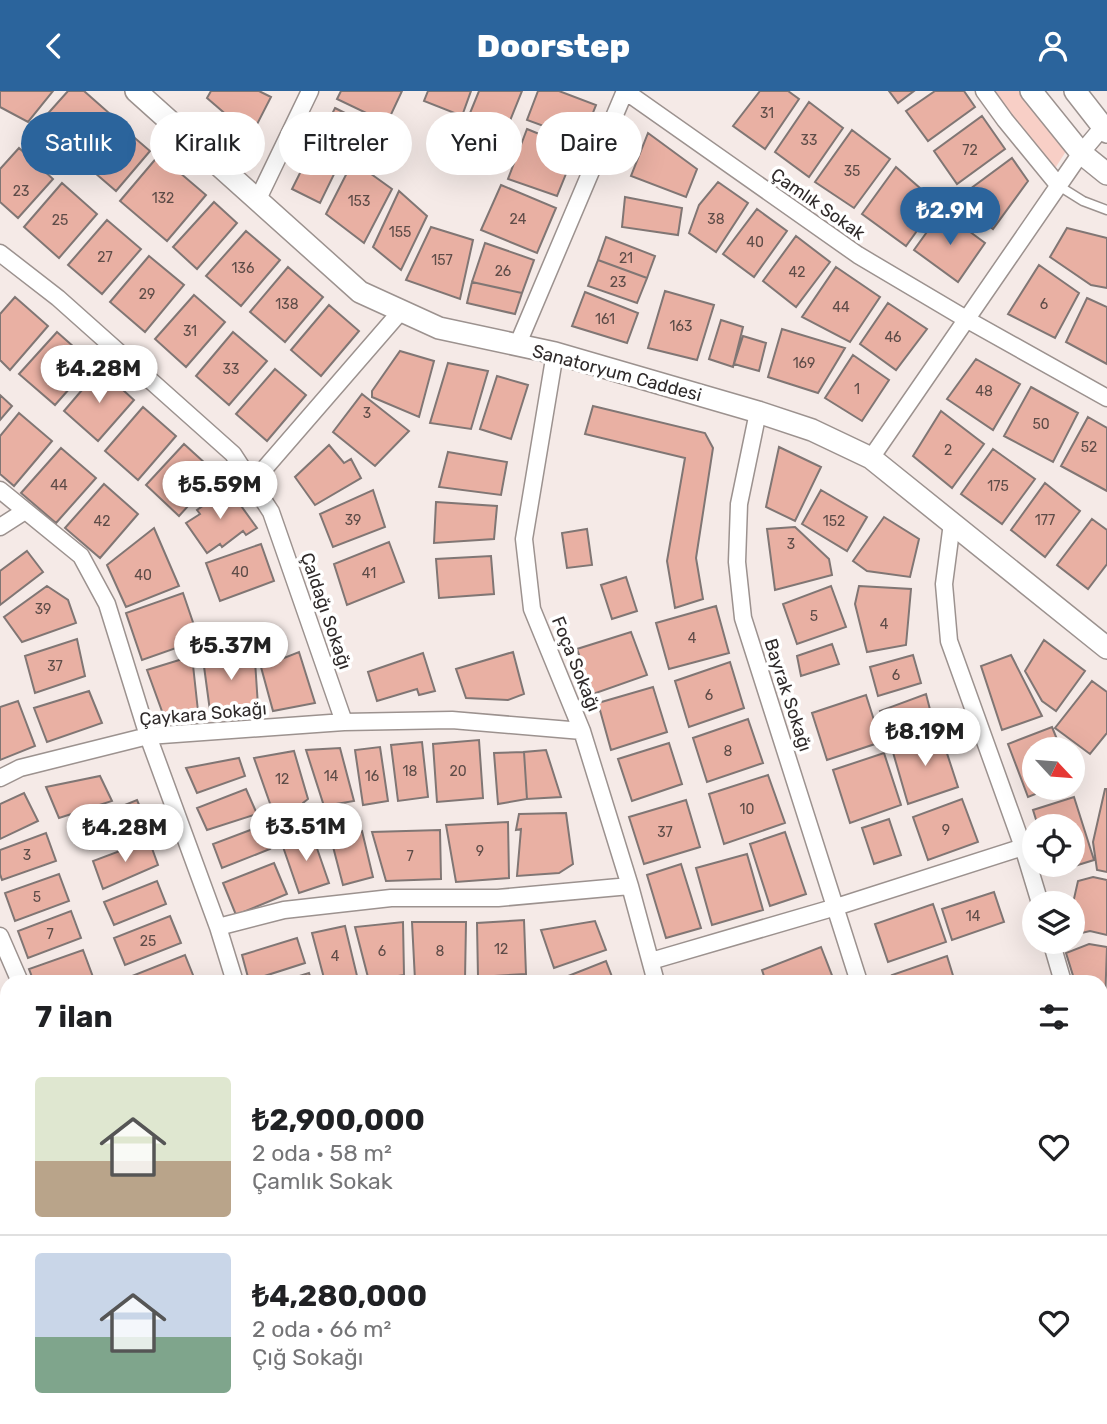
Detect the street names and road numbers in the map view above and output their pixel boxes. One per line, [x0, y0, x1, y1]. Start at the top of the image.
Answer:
street label: Çamlık Sokak [767, 163, 870, 245]
street label: Sanatoryum Caddesi [530, 340, 704, 406]
street label: Çaldağı Sokağı [296, 550, 356, 672]
street label: Foça Sokağı [547, 613, 605, 715]
street label: Bayrak Sokağı [759, 636, 817, 754]
street label: Çaykara Sokağı [139, 697, 267, 731]

